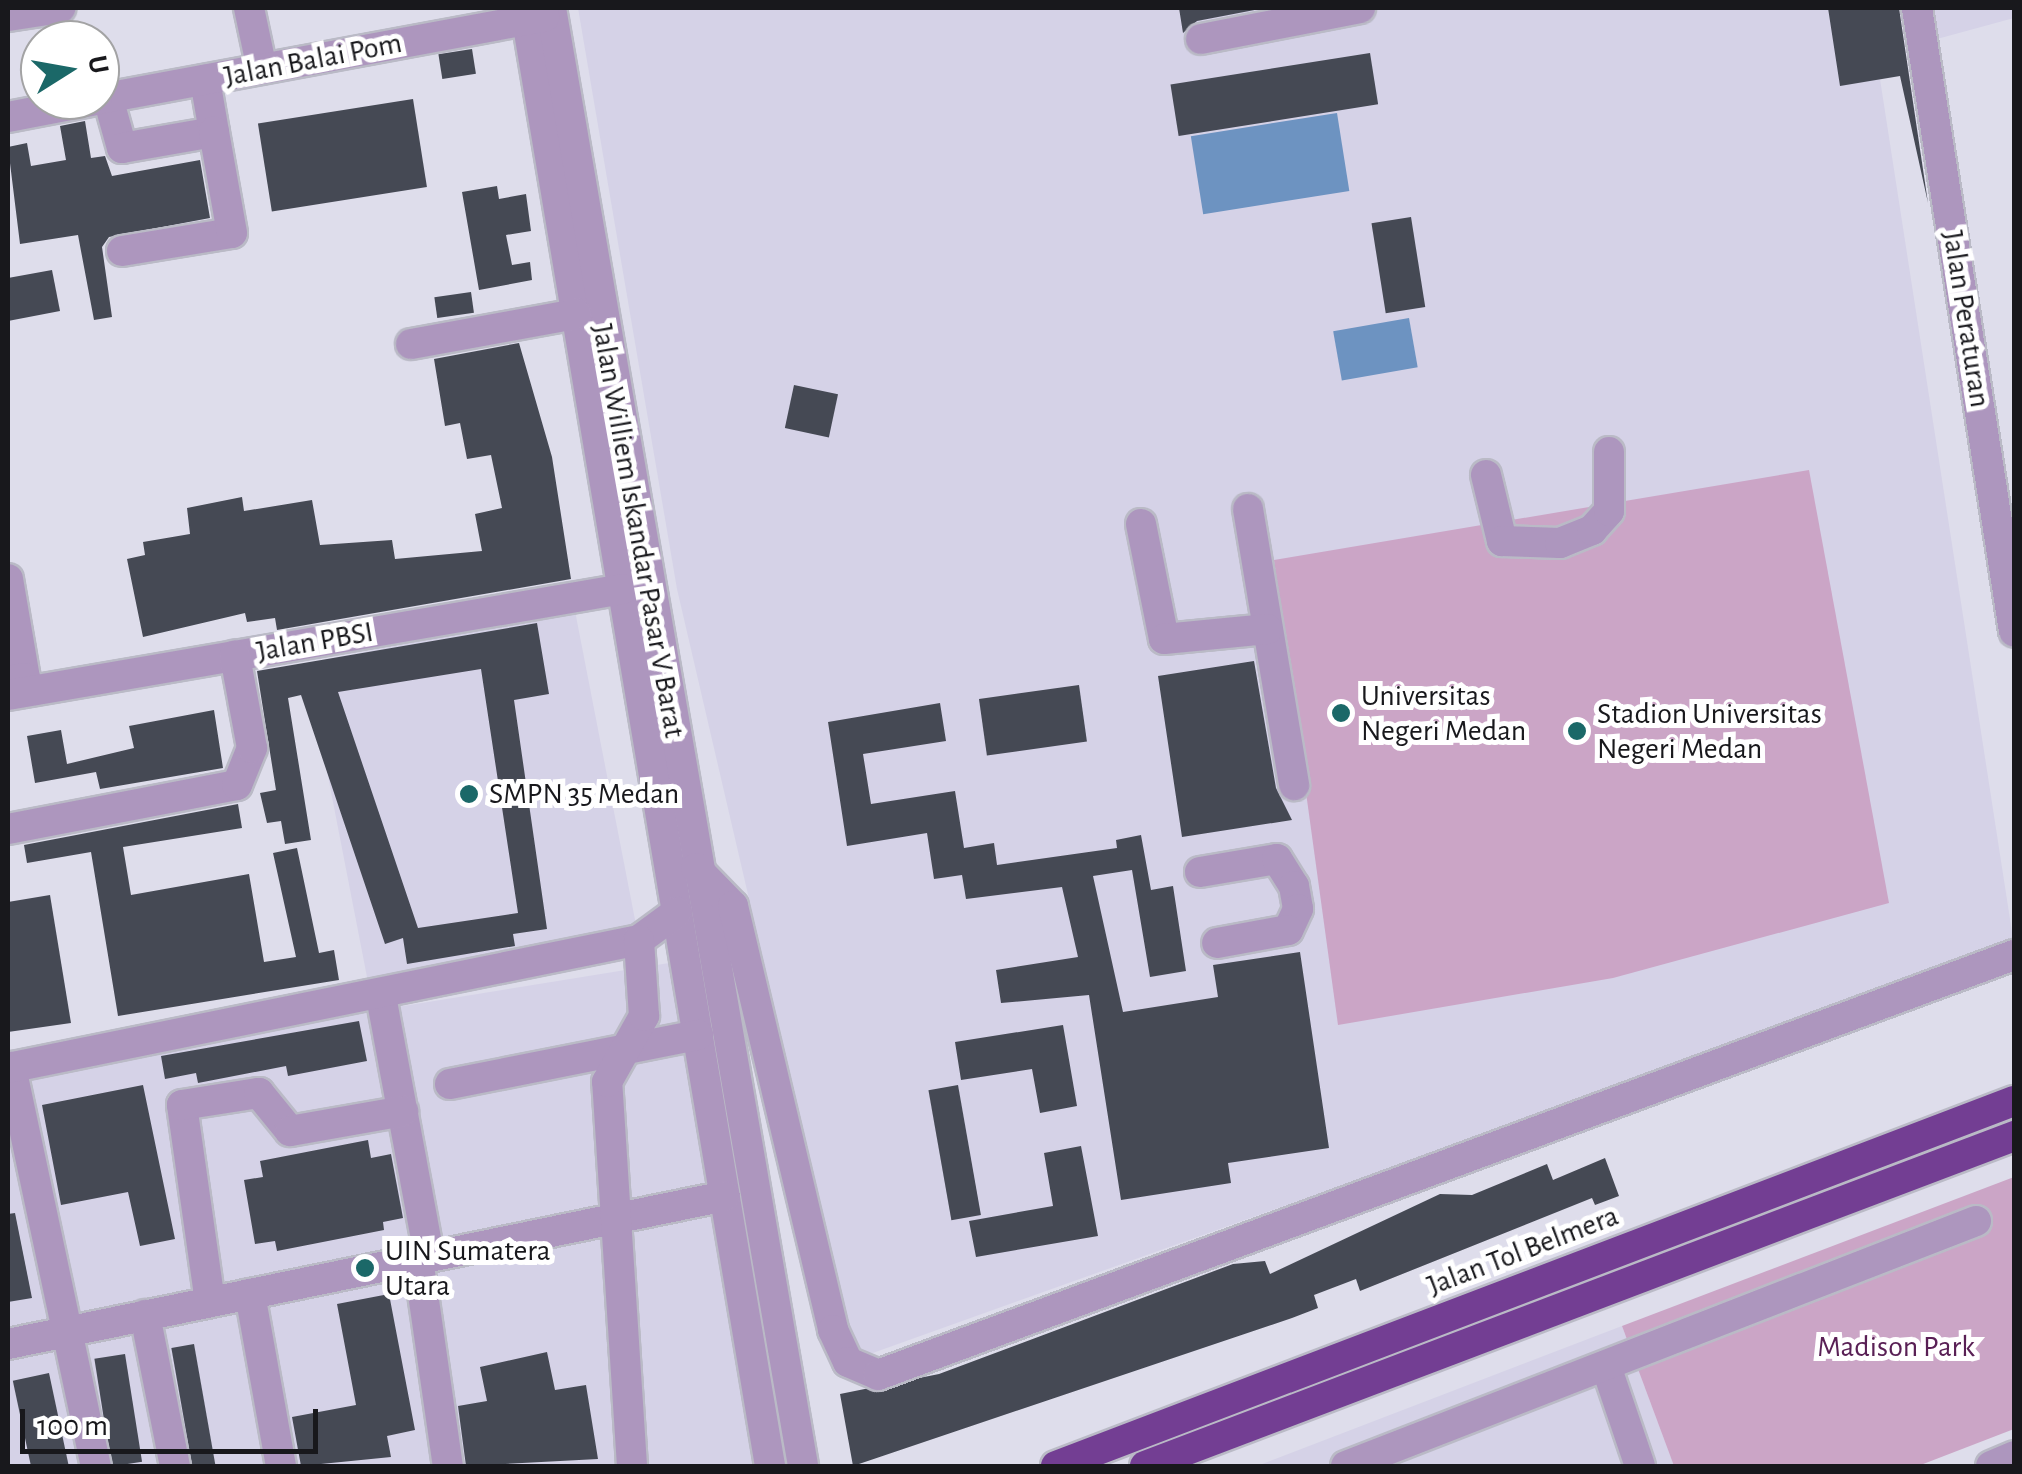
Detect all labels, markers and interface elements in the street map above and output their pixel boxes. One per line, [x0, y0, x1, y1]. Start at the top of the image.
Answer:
north arrow [20, 20, 120, 120]
street label: Jalan Balai Pom [221, 25, 405, 95]
text: U [82, 53, 113, 76]
street label: Jalan Peraturan [1934, 228, 1998, 410]
street label: Jalan Williem Iskandar Pasar V Barat [584, 321, 692, 741]
street label: Jalan PBSI [254, 614, 376, 670]
place label: Universitas Negeri Medan [1361, 678, 1526, 748]
place label: Stadion Universitas Negeri Medan [1597, 696, 1822, 766]
marker: Universitas Negeri Medan [1330, 702, 1352, 724]
marker: Stadion Universitas Negeri Medan [1566, 720, 1588, 742]
place label: SMPN 35 Medan [489, 776, 679, 812]
marker: SMPN 35 Medan [458, 783, 480, 805]
street label: Jalan Tol Belmera [1422, 1198, 1624, 1304]
place label: UIN Sumatera Utara [385, 1233, 551, 1304]
marker: UIN Sumatera Utara [354, 1257, 376, 1279]
park label: Madison Park [1817, 1329, 1975, 1365]
scale bar [25, 1389, 322, 1451]
text: 100 m [37, 1411, 108, 1441]

